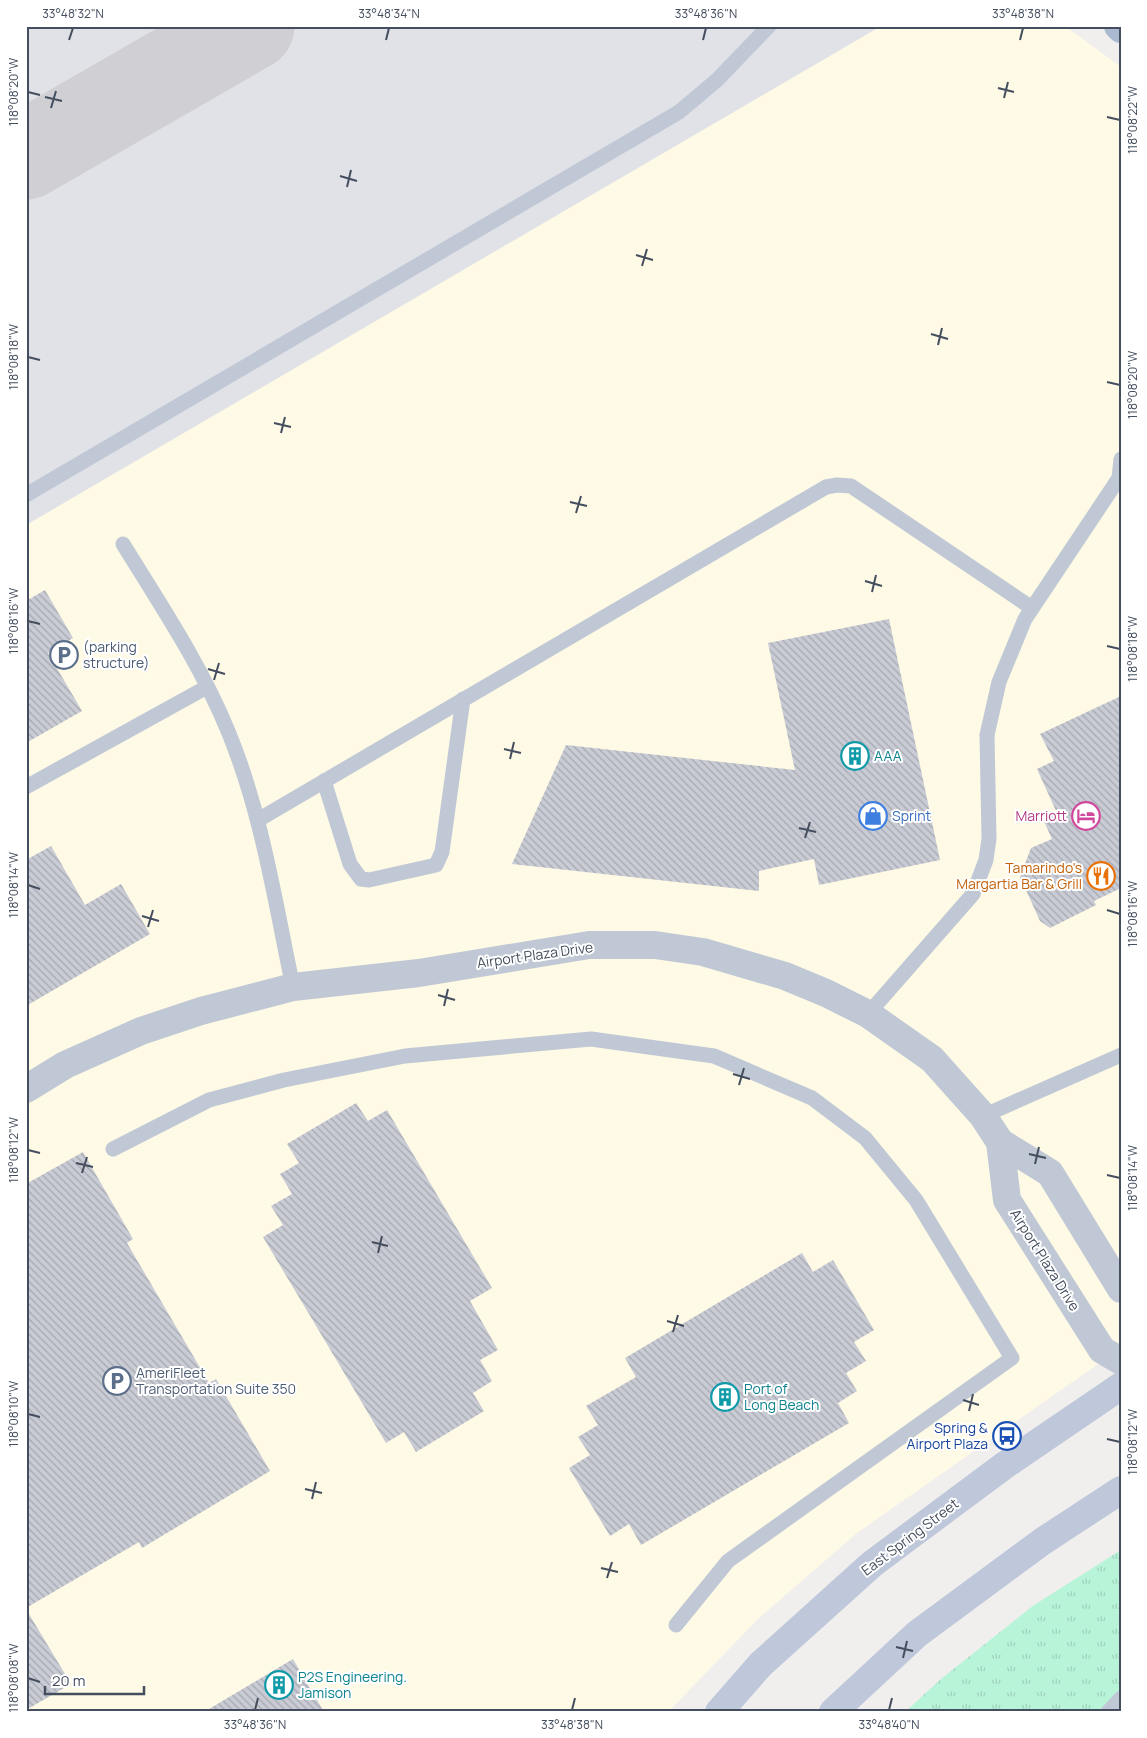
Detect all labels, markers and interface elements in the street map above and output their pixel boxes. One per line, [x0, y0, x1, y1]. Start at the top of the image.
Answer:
text: 33°48'32"N [42, 5, 104, 22]
text: 33°48'34"N [358, 5, 420, 22]
text: 33°48'36"N [675, 5, 737, 22]
text: 33°48'38"N [992, 5, 1054, 22]
text: 118°08'20"W [5, 57, 22, 126]
text: 118°08'22"W [1124, 85, 1141, 154]
text: 118°08'18"W [5, 323, 22, 390]
text: 118°08'20"W [1124, 350, 1141, 419]
text: 118°08'16"W [5, 587, 22, 654]
text: 118°08'18"W [1124, 615, 1141, 682]
place label: (parking structure) [83, 637, 150, 672]
parking icon: (parking structure) [49, 640, 79, 670]
building icon: AAA [840, 741, 870, 771]
place label: AAA [874, 746, 902, 765]
shop icon: Sprint [858, 801, 888, 831]
hotel icon: Marriott [1071, 801, 1101, 831]
place label: Sprint [892, 806, 932, 825]
place label: Marriott [1015, 806, 1067, 825]
text: 118°08'14"W [5, 851, 22, 918]
place label: Tamarindo's Margartia Bar & Grill [956, 858, 1082, 893]
restaurant icon: Tamarindo's Margartia Bar & Grill [1086, 861, 1116, 891]
text: 118°08'16"W [1124, 880, 1141, 947]
street label: Airport Plaza Drive [476, 937, 594, 972]
text: 118°08'12"W [5, 1116, 22, 1183]
text: 118°08'14"W [1124, 1144, 1141, 1211]
street label: Airport Plaza Drive [1006, 1205, 1084, 1314]
place label: AmeriFleet Transportation Suite 350 [136, 1363, 296, 1398]
parking icon: AmeriFleet Transportation Suite 350 [102, 1366, 132, 1396]
place label: Port of Long Beach [744, 1379, 819, 1414]
text: 118°08'10"W [5, 1380, 22, 1447]
building icon: Port of Long Beach [710, 1382, 740, 1412]
text: 118°08'12"W [1124, 1408, 1141, 1475]
place label: Spring & Airport Plaza [907, 1418, 988, 1453]
bus stop icon: Spring & Airport Plaza [992, 1421, 1022, 1451]
street label: East Spring Street [857, 1493, 963, 1579]
text: 118°08'08"W [5, 1643, 22, 1712]
scale bar [45, 1663, 144, 1695]
place label: P2S Engineering. Jamison [298, 1667, 407, 1702]
text: 20 m [52, 1670, 85, 1691]
building icon: P2S Engineering. Jamison [264, 1670, 294, 1700]
text: 33°48'36"N [224, 1716, 286, 1733]
text: 33°48'38"N [541, 1716, 603, 1733]
text: 33°48'40"N [858, 1716, 920, 1733]

